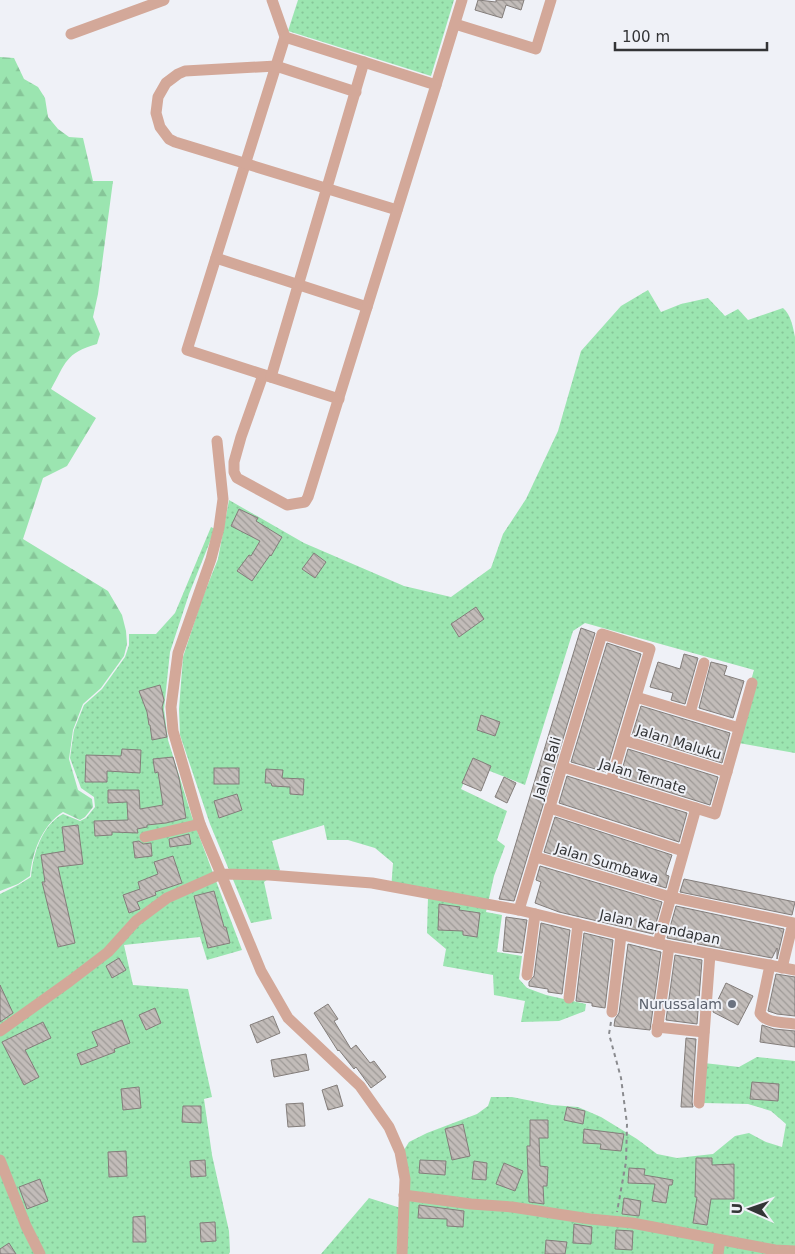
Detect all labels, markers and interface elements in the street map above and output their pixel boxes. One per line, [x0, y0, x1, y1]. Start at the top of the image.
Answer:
scale bar [615, 20, 768, 52]
text: 100 m [622, 28, 670, 46]
street label: Jalan Maluku [633, 721, 724, 763]
street label: Jalan Bali [530, 735, 564, 802]
street label: Jalan Ternate [596, 755, 689, 797]
street label: Jalan Sumbawa [552, 839, 661, 886]
street label: Jalan Karandapan [597, 906, 722, 948]
place label: Nurussalam [639, 996, 722, 1012]
marker: Nurussalam [726, 998, 738, 1010]
north arrow [725, 1184, 775, 1234]
text: U [729, 1203, 745, 1215]

